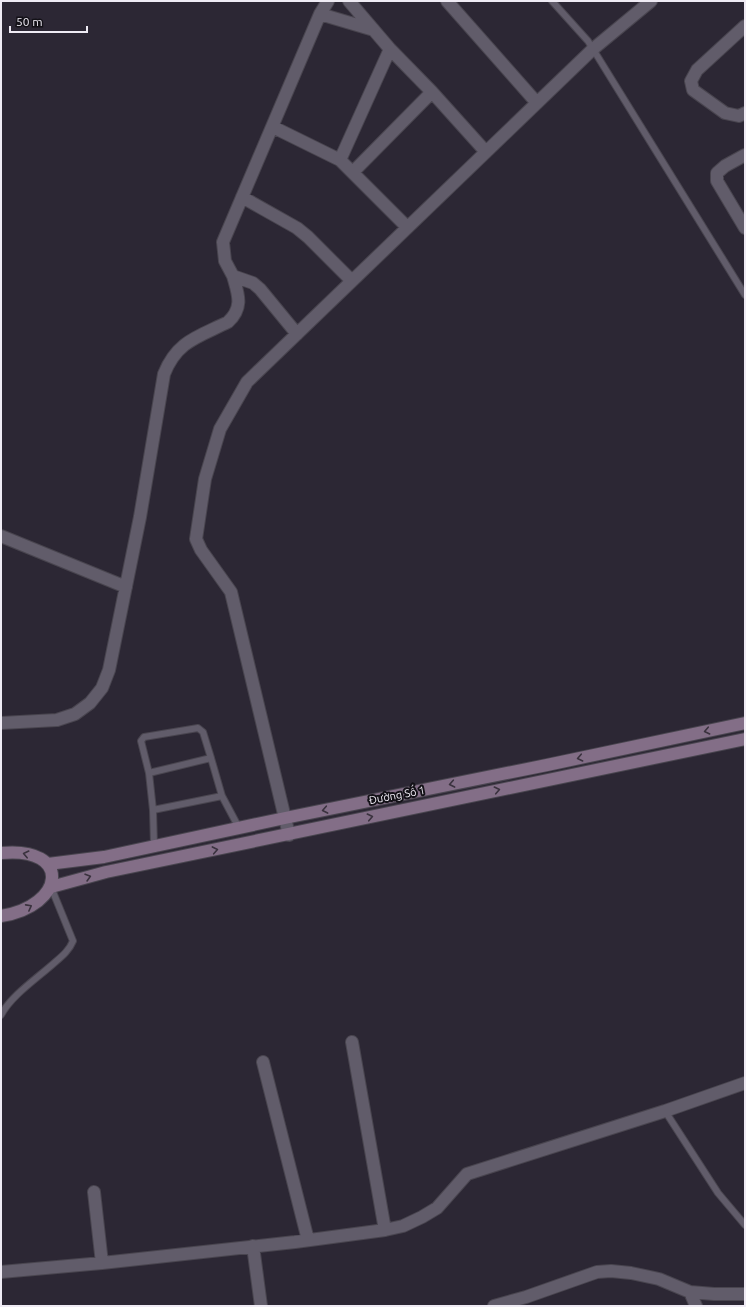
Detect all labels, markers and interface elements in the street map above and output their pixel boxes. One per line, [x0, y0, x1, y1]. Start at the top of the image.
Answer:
scale bar [10, 8, 87, 34]
text: 50 m [16, 15, 43, 28]
one-way arrow [704, 726, 710, 734]
one-way arrow [577, 754, 583, 762]
one-way arrow [449, 780, 456, 788]
street label: Đường Số 1 [368, 782, 426, 806]
one-way arrow [494, 787, 500, 795]
one-way arrow [322, 805, 328, 813]
one-way arrow [367, 814, 373, 822]
one-way arrow [212, 846, 218, 854]
one-way arrow [23, 850, 29, 858]
one-way arrow [84, 873, 91, 882]
one-way arrow [25, 905, 32, 912]

